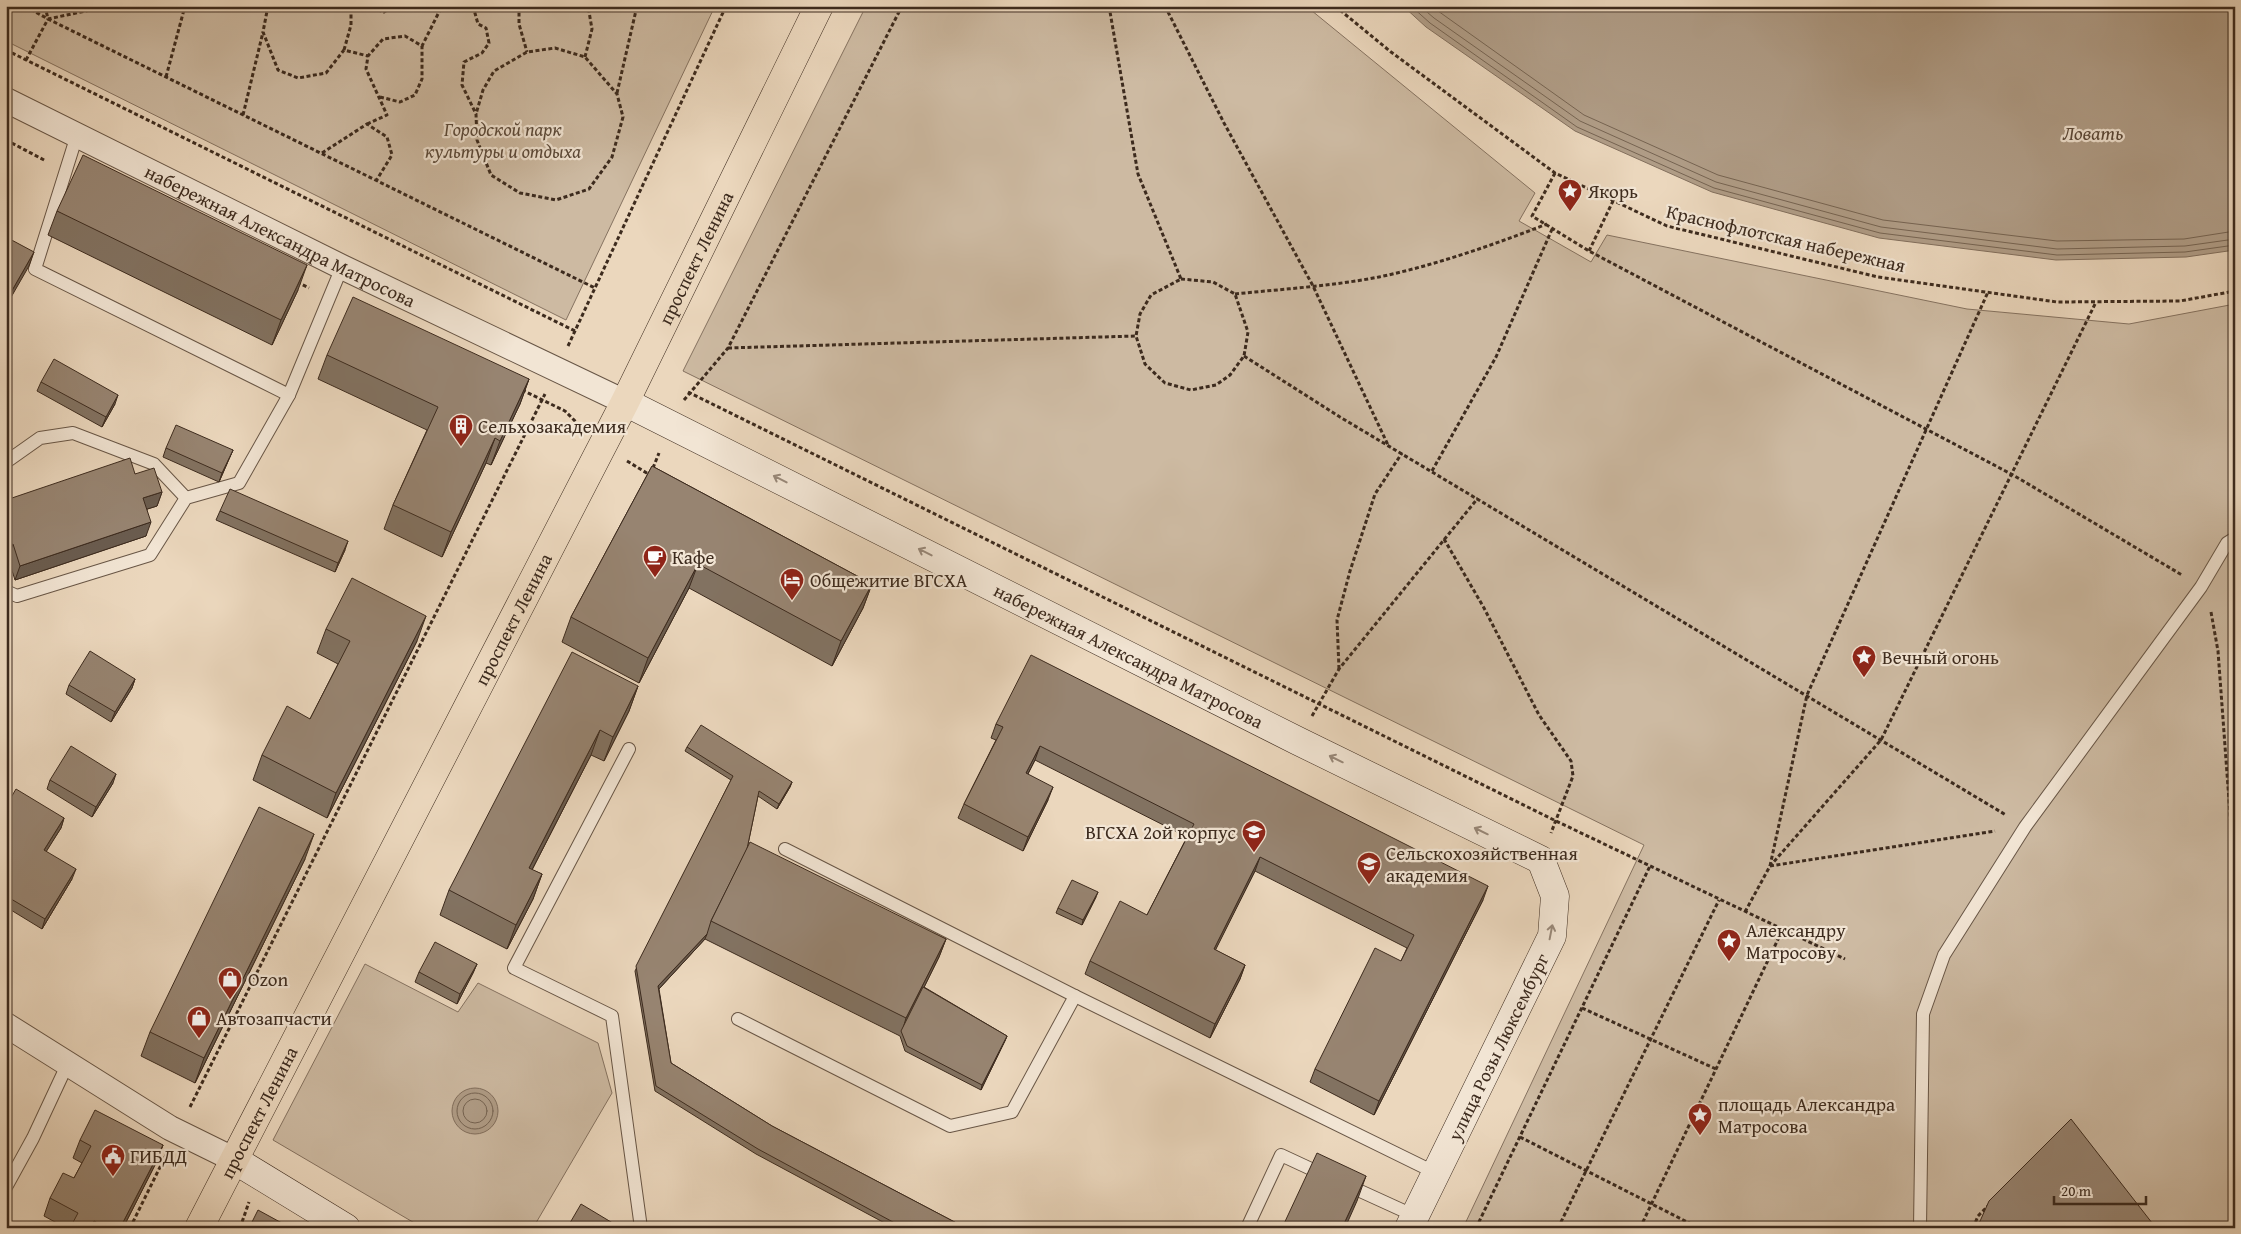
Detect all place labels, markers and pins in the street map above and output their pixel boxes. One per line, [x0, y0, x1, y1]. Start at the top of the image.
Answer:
place label: Якорь [1587, 177, 1638, 205]
place icon: Якорь [1557, 178, 1583, 212]
place label: Сельхозакадемия [478, 412, 626, 440]
building icon: Сельхозакадемия [448, 413, 474, 447]
place label: Кафе [672, 543, 714, 571]
cafe icon: Кафе [642, 544, 668, 578]
place label: Общежитие ВГСХА [810, 566, 968, 594]
hotel icon: Общежитие ВГСХА [779, 567, 805, 601]
place label: Вечный огонь [1882, 643, 1999, 671]
place icon: Вечный огонь [1851, 644, 1877, 678]
place label: ВГСХА 2ой корпус [1085, 818, 1236, 846]
school or university icon: ВГСХА 2ой корпус [1241, 819, 1267, 853]
place label: Сельскохозяйственная академия [1386, 839, 1578, 889]
school or university icon: Сельскохозяйственная академия [1356, 851, 1382, 885]
place label: Александру Матросову [1746, 916, 1846, 966]
place icon: Александру Матросову [1716, 928, 1742, 962]
place label: Ozon [248, 965, 289, 993]
shop icon: Ozon [217, 966, 243, 1000]
place label: Автозапчасти [216, 1004, 332, 1032]
shop icon: Автозапчасти [186, 1005, 212, 1039]
place label: площадь Александра Матросова [1718, 1090, 1895, 1140]
place icon: площадь Александра Матросова [1687, 1102, 1713, 1136]
place label: ГИБДД [130, 1142, 187, 1170]
public building icon: ГИБДД [100, 1143, 126, 1177]

